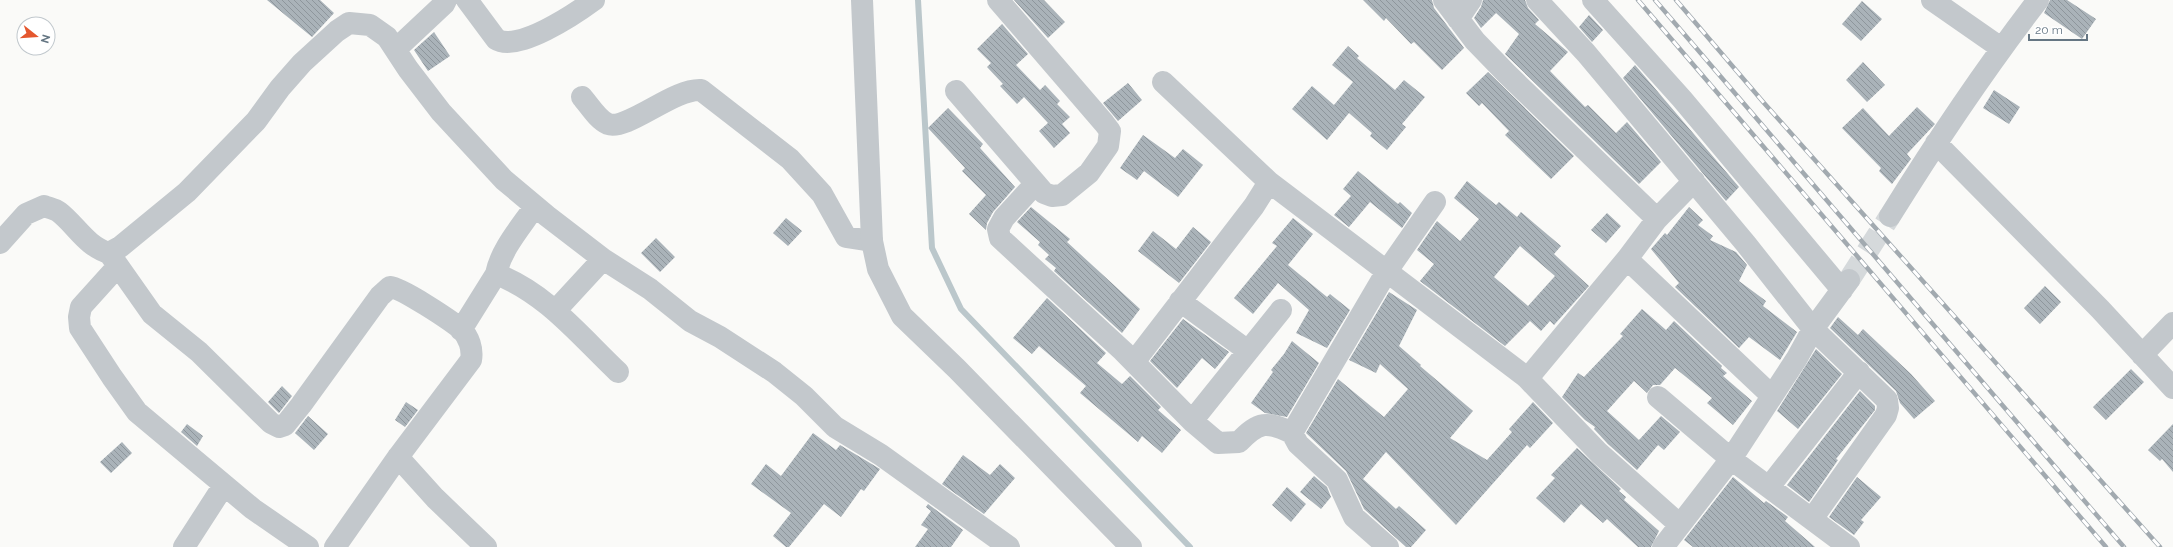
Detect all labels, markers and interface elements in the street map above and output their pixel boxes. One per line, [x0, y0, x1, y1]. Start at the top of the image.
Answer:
north arrow [16, 16, 56, 56]
scale bar [2029, 16, 2087, 42]
text: 20 m [2035, 23, 2063, 37]
text: N [38, 33, 53, 45]

